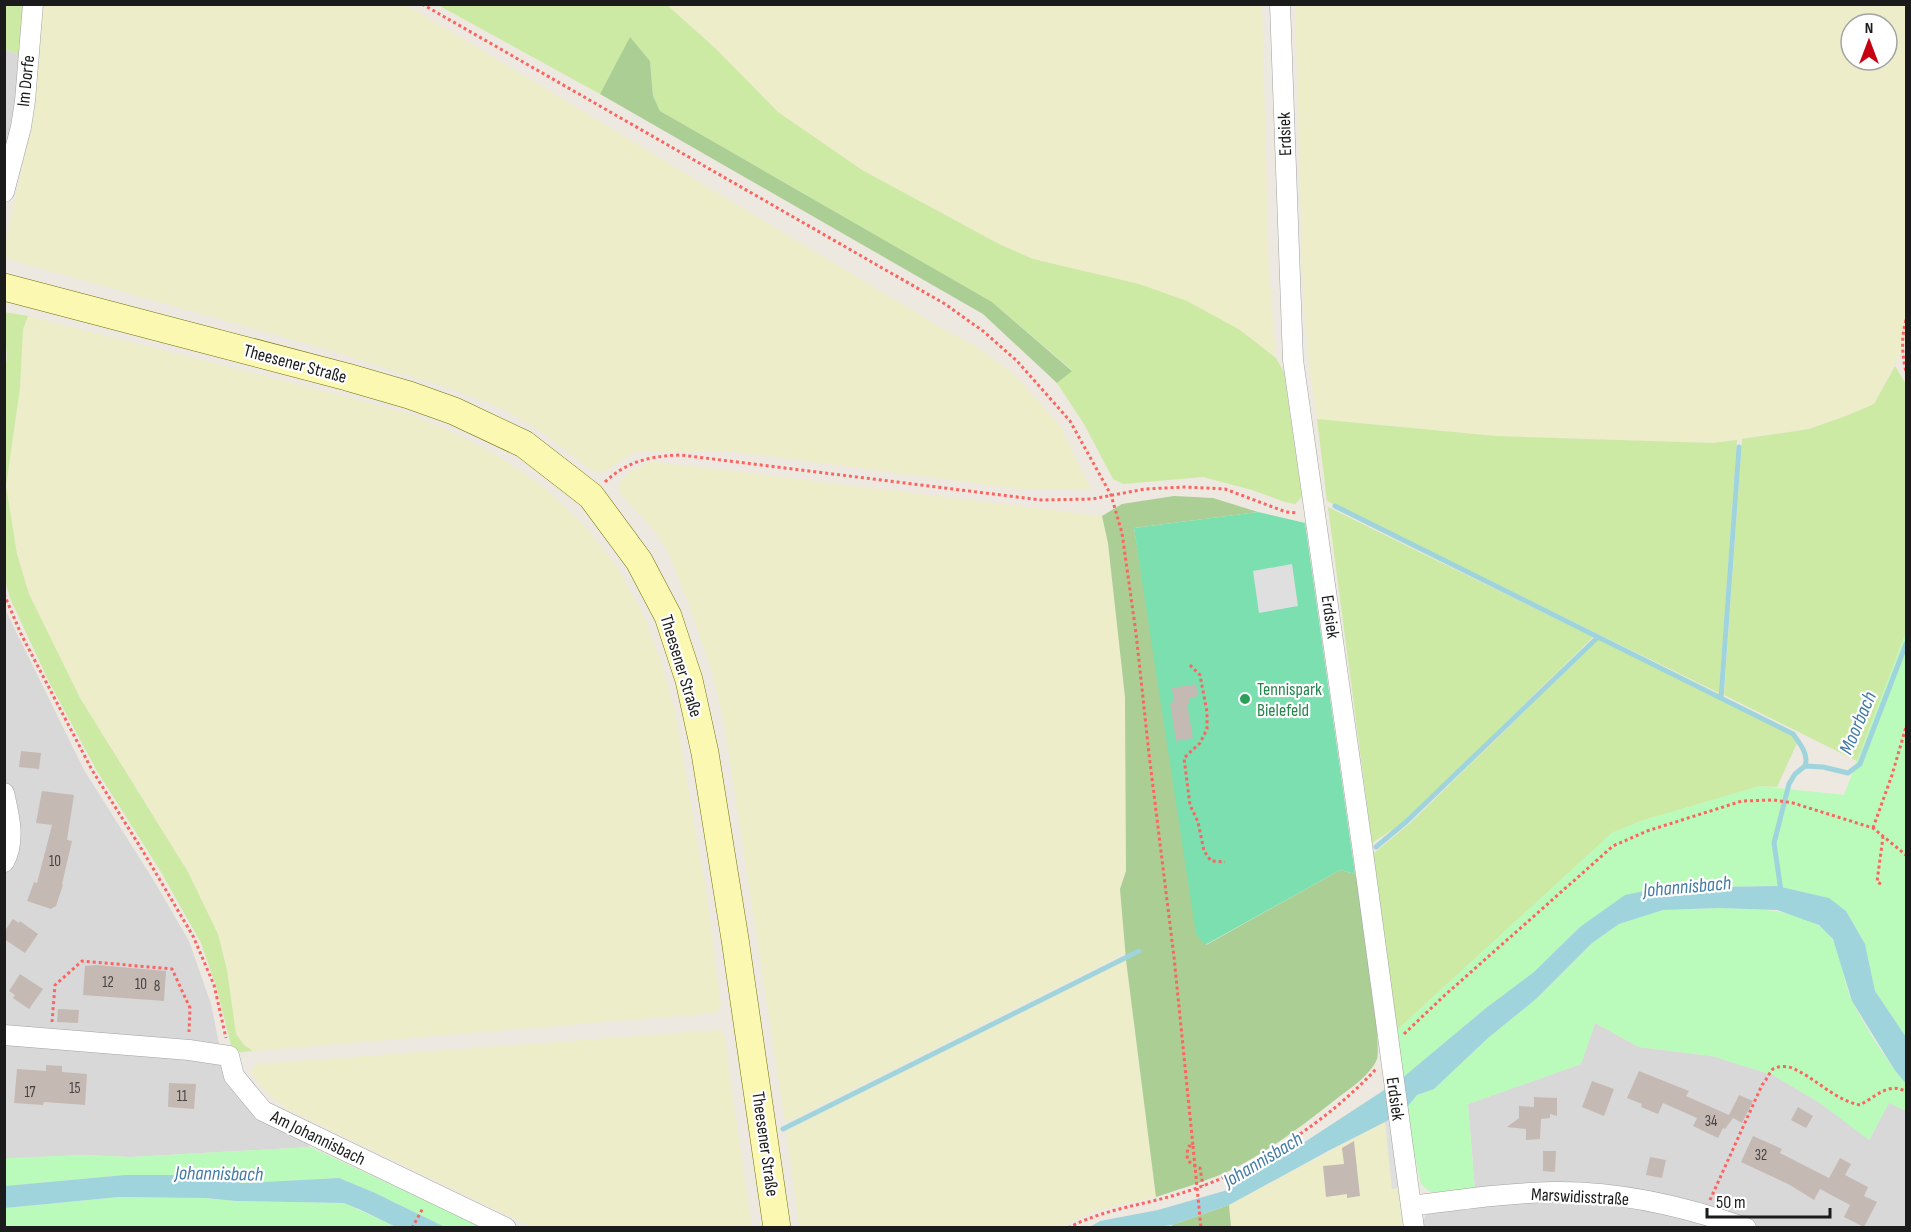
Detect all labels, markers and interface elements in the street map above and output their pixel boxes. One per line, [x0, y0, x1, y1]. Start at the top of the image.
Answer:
north arrow [1839, 12, 1899, 72]
text: N [1865, 19, 1873, 38]
street label: Im Dorfe [13, 54, 39, 108]
street label: Erdsiek [1274, 112, 1296, 156]
street label: Theesener Straße [241, 340, 349, 388]
street label: Erdsiek [1317, 594, 1343, 640]
street label: Theesener Straße [655, 612, 707, 720]
place label: Tennispark Bielefeld [1257, 679, 1322, 721]
water label: Moorbach [1834, 688, 1882, 758]
marker: Tennispark Bielefeld [1238, 692, 1252, 706]
house number: 10 [49, 852, 61, 871]
water label: Johannisbach [1641, 871, 1732, 903]
house number: 12 [102, 973, 114, 992]
house number: 10 [135, 975, 147, 994]
house number: 8 [154, 977, 160, 996]
street label: Erdsiek [1382, 1076, 1408, 1122]
house number: 15 [69, 1079, 81, 1098]
house number: 17 [24, 1083, 36, 1102]
house number: 11 [177, 1087, 188, 1106]
street label: Theesener Straße [747, 1090, 783, 1198]
street label: Am Johannisbach [266, 1106, 369, 1170]
house number: 34 [1705, 1112, 1717, 1131]
water label: Johannisbach [1218, 1127, 1307, 1194]
house number: 32 [1755, 1146, 1767, 1165]
water label: Johannisbach [174, 1161, 263, 1187]
scale bar [1707, 1181, 1830, 1219]
street label: Marswidisstraße [1530, 1184, 1630, 1210]
text: 50 m [1716, 1192, 1746, 1213]

